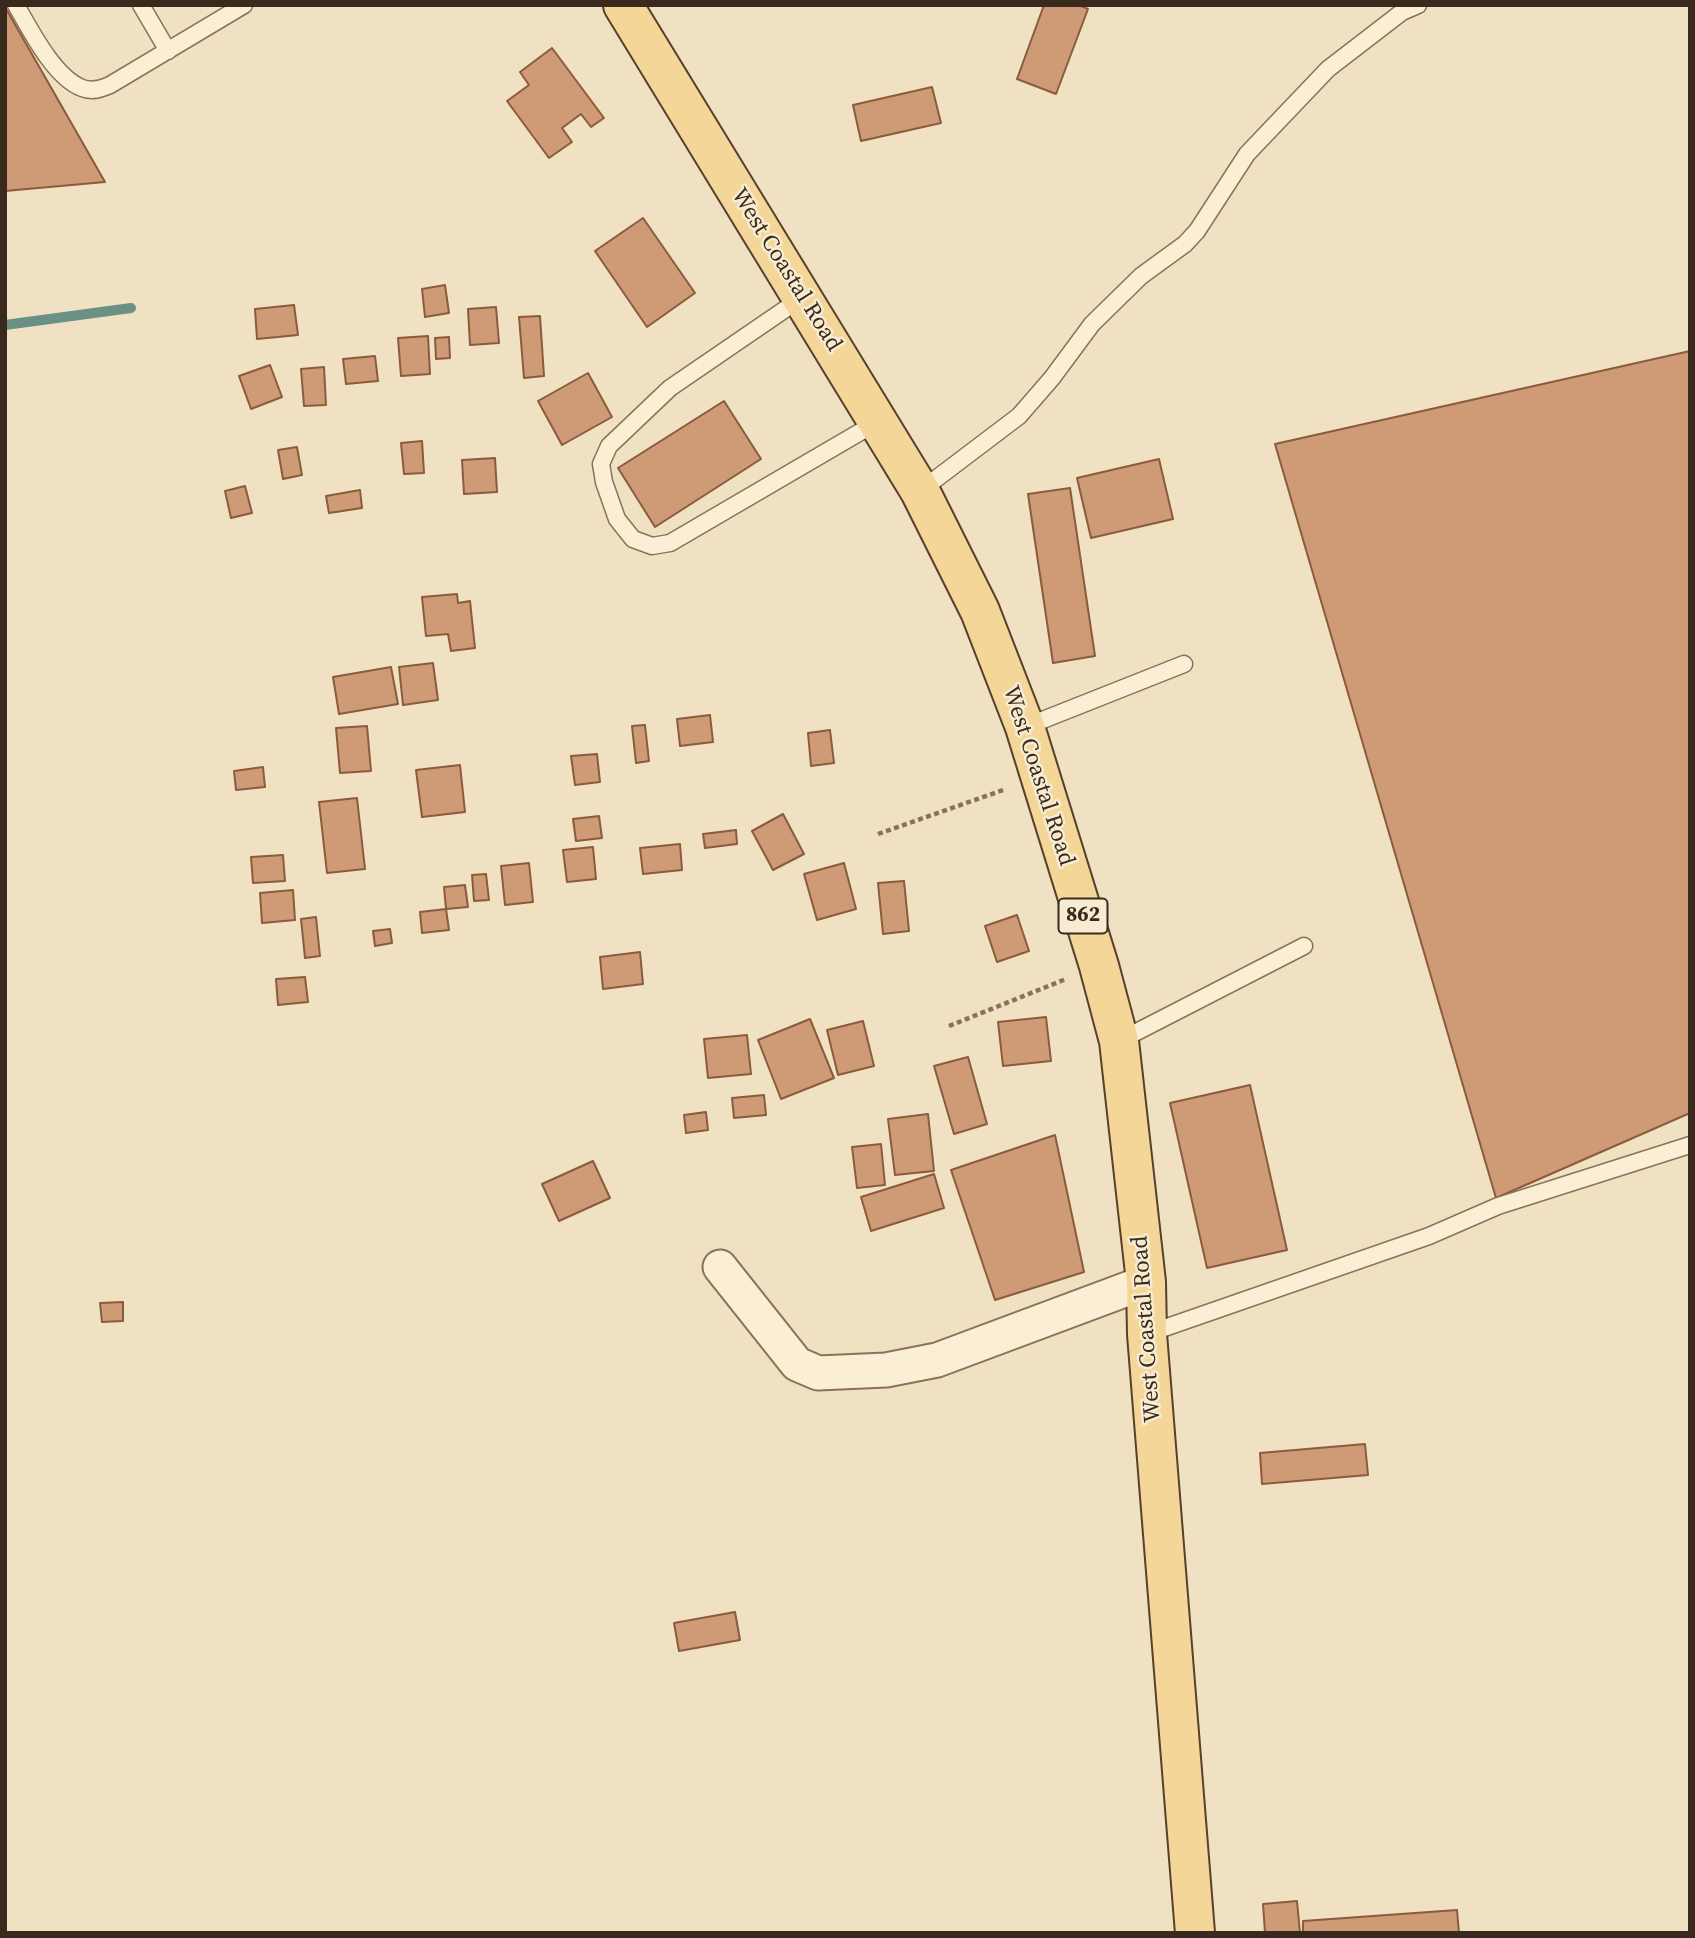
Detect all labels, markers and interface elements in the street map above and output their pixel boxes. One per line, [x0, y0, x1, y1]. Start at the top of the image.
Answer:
street label: West Coastal Road [725, 183, 847, 357]
street label: West Coastal Road [996, 683, 1080, 869]
road number: 862 [1058, 898, 1108, 934]
street label: West Coastal Road [1127, 1235, 1167, 1423]

